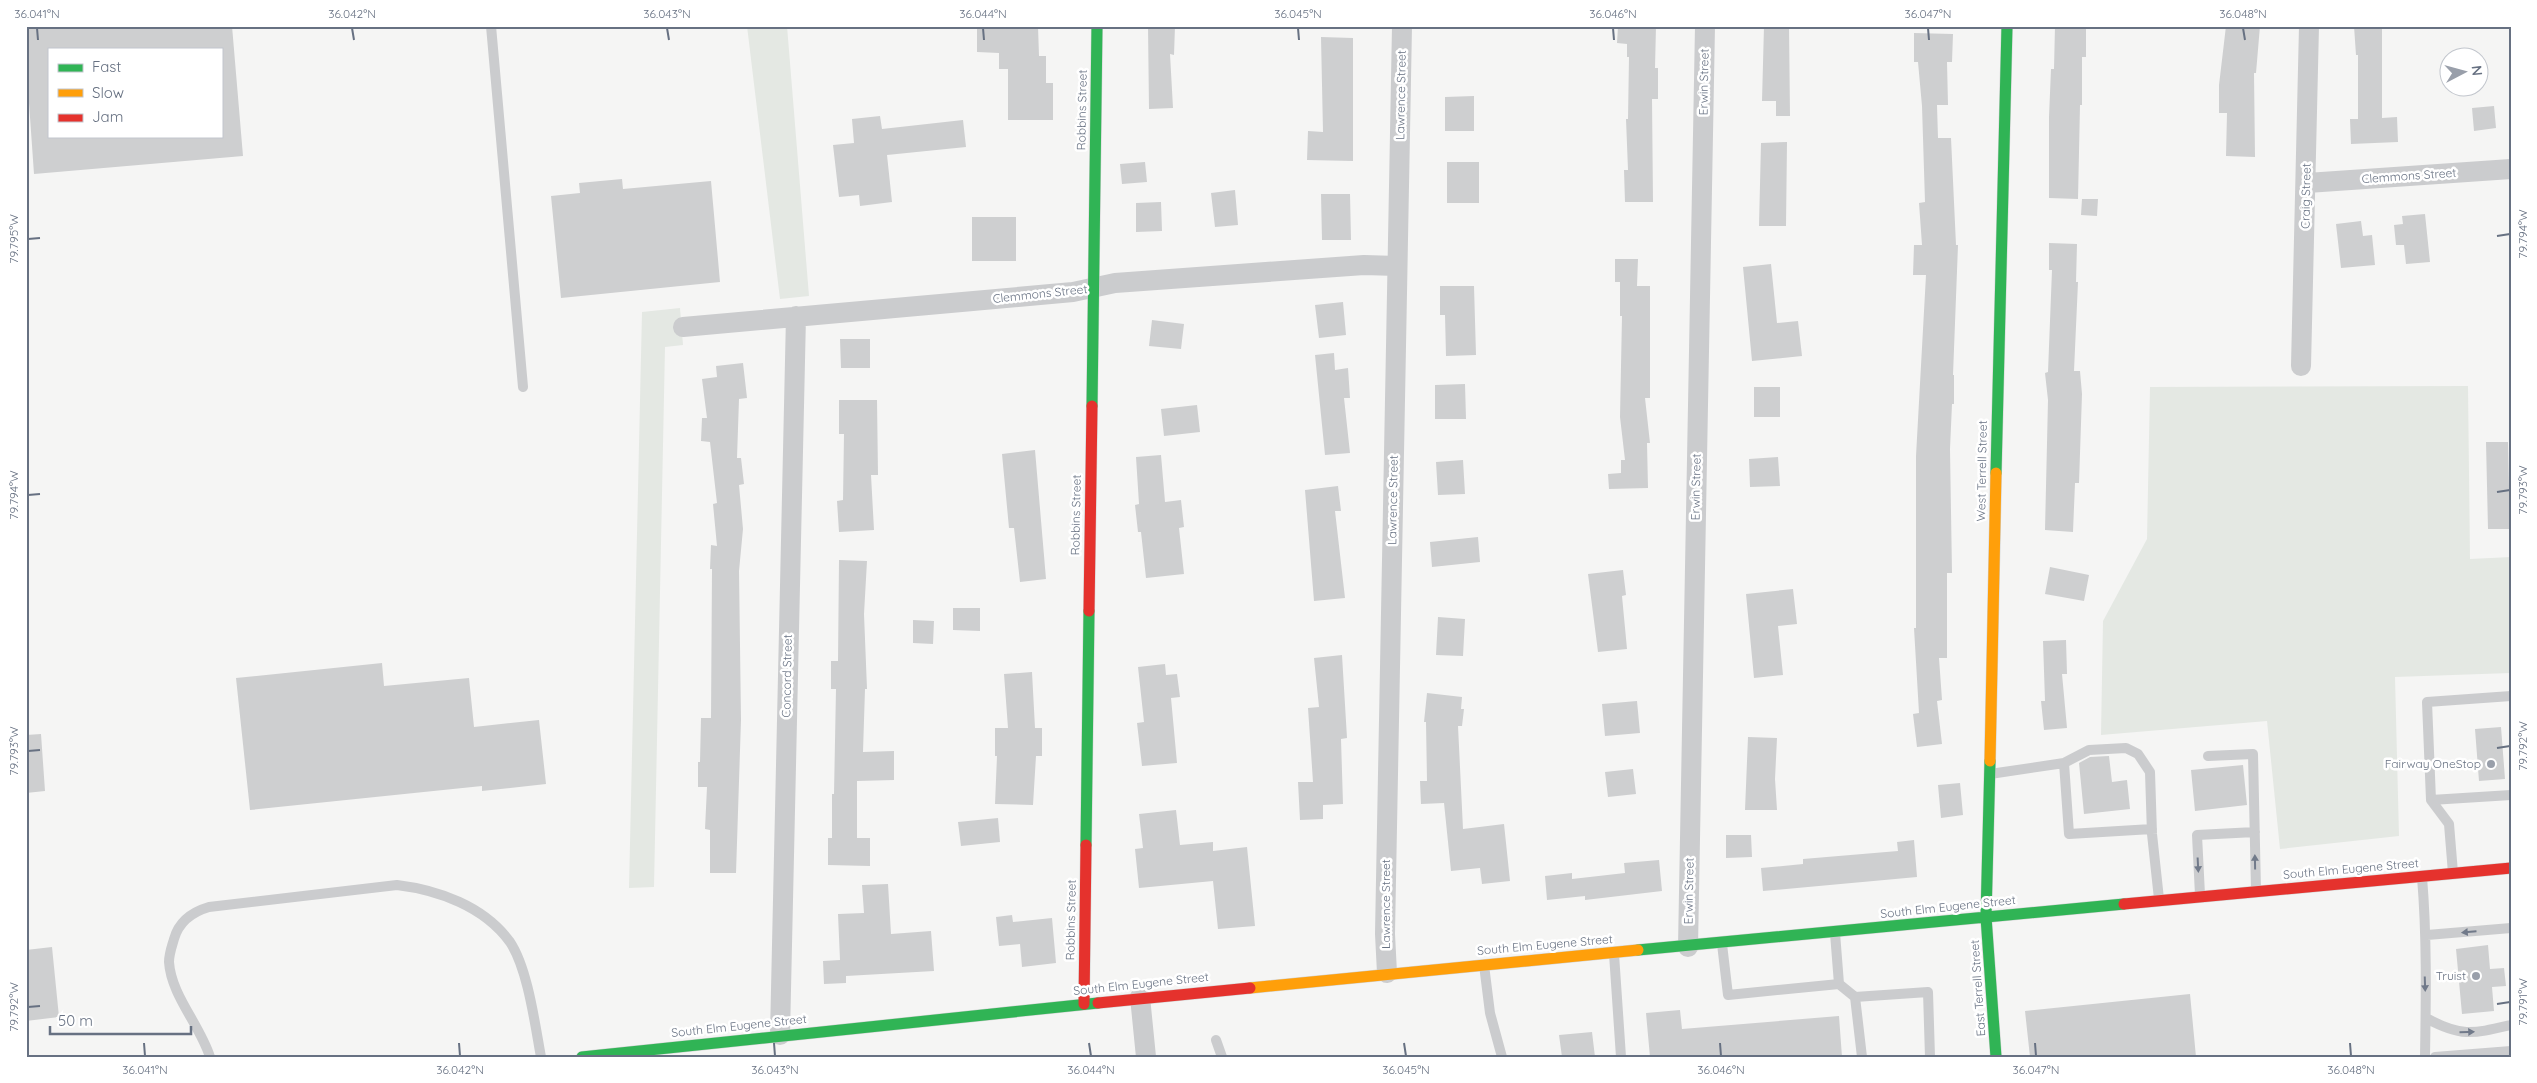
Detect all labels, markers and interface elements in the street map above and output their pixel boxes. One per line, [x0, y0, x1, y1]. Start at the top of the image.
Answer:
text: 36.041°N [14, 6, 60, 21]
text: 36.042°N [328, 6, 376, 21]
text: 36.043°N [643, 6, 691, 21]
text: 36.044°N [959, 6, 1007, 21]
text: 36.045°N [1274, 6, 1322, 21]
text: 36.046°N [1589, 6, 1637, 21]
text: 36.047°N [1905, 6, 1951, 21]
text: 36.048°N [2219, 6, 2267, 21]
legend [48, 48, 222, 138]
north arrow [2440, 48, 2490, 98]
street label: Erwin Street [1695, 49, 1712, 115]
street label: Lawrence Street [1392, 50, 1409, 140]
text: Fast [92, 57, 121, 76]
text: N [2467, 65, 2486, 77]
street label: Robbins Street [1073, 69, 1090, 151]
text: Slow [92, 83, 124, 102]
text: Jam [92, 107, 123, 126]
street label: Craig Street [2297, 163, 2314, 229]
street label: Clemmons Street [2361, 165, 2457, 186]
text: 79.794°W [2515, 209, 2530, 259]
text: 79.795°W [6, 214, 21, 264]
street label: Clemmons Street [992, 281, 1088, 306]
street label: West Terrell Street [1973, 420, 1990, 522]
street label: Erwin Street [1687, 454, 1704, 520]
street label: Lawrence Street [1384, 455, 1401, 545]
text: 79.793°W [2515, 465, 2530, 515]
text: 79.794°W [6, 470, 21, 520]
street label: Robbins Street [1067, 474, 1084, 556]
street label: Concord Street [778, 634, 795, 718]
text: 79.792°W [2515, 721, 2530, 771]
text: 79.793°W [6, 726, 21, 776]
place label: Fairway OneStop [2385, 756, 2481, 771]
marker: Fairway OneStop [2485, 758, 2497, 770]
one-way arrow [2251, 853, 2259, 869]
street label: South Elm Eugene Street [2283, 855, 2419, 882]
street label: Erwin Street [1680, 858, 1697, 924]
one-way arrow [2195, 858, 2203, 874]
street label: Lawrence Street [1378, 859, 1393, 949]
street label: Robbins Street [1062, 879, 1079, 961]
street label: South Elm Eugene Street [1880, 892, 2016, 921]
one-way arrow [2460, 928, 2476, 936]
street label: South Elm Eugene Street [1477, 931, 1613, 958]
street label: East Terrell Street [1967, 939, 1988, 1037]
place label: Truist [2436, 968, 2466, 983]
street label: South Elm Eugene Street [1073, 969, 1209, 998]
marker: Truist [2470, 970, 2482, 982]
one-way arrow [2421, 976, 2429, 992]
text: 79.791°W [2515, 978, 2530, 1026]
text: 79.792°W [6, 982, 21, 1032]
scale bar [50, 1003, 191, 1035]
text: 50 m [58, 1011, 93, 1030]
street label: South Elm Eugene Street [671, 1011, 807, 1040]
one-way arrow [2459, 1028, 2475, 1036]
text: 36.041°N [122, 1062, 168, 1077]
text: 36.042°N [436, 1062, 484, 1077]
text: 36.043°N [751, 1062, 799, 1077]
text: 36.044°N [1067, 1062, 1115, 1077]
text: 36.045°N [1382, 1062, 1430, 1077]
text: 36.046°N [1697, 1062, 1745, 1077]
text: 36.047°N [2013, 1062, 2059, 1077]
text: 36.048°N [2327, 1062, 2375, 1077]

